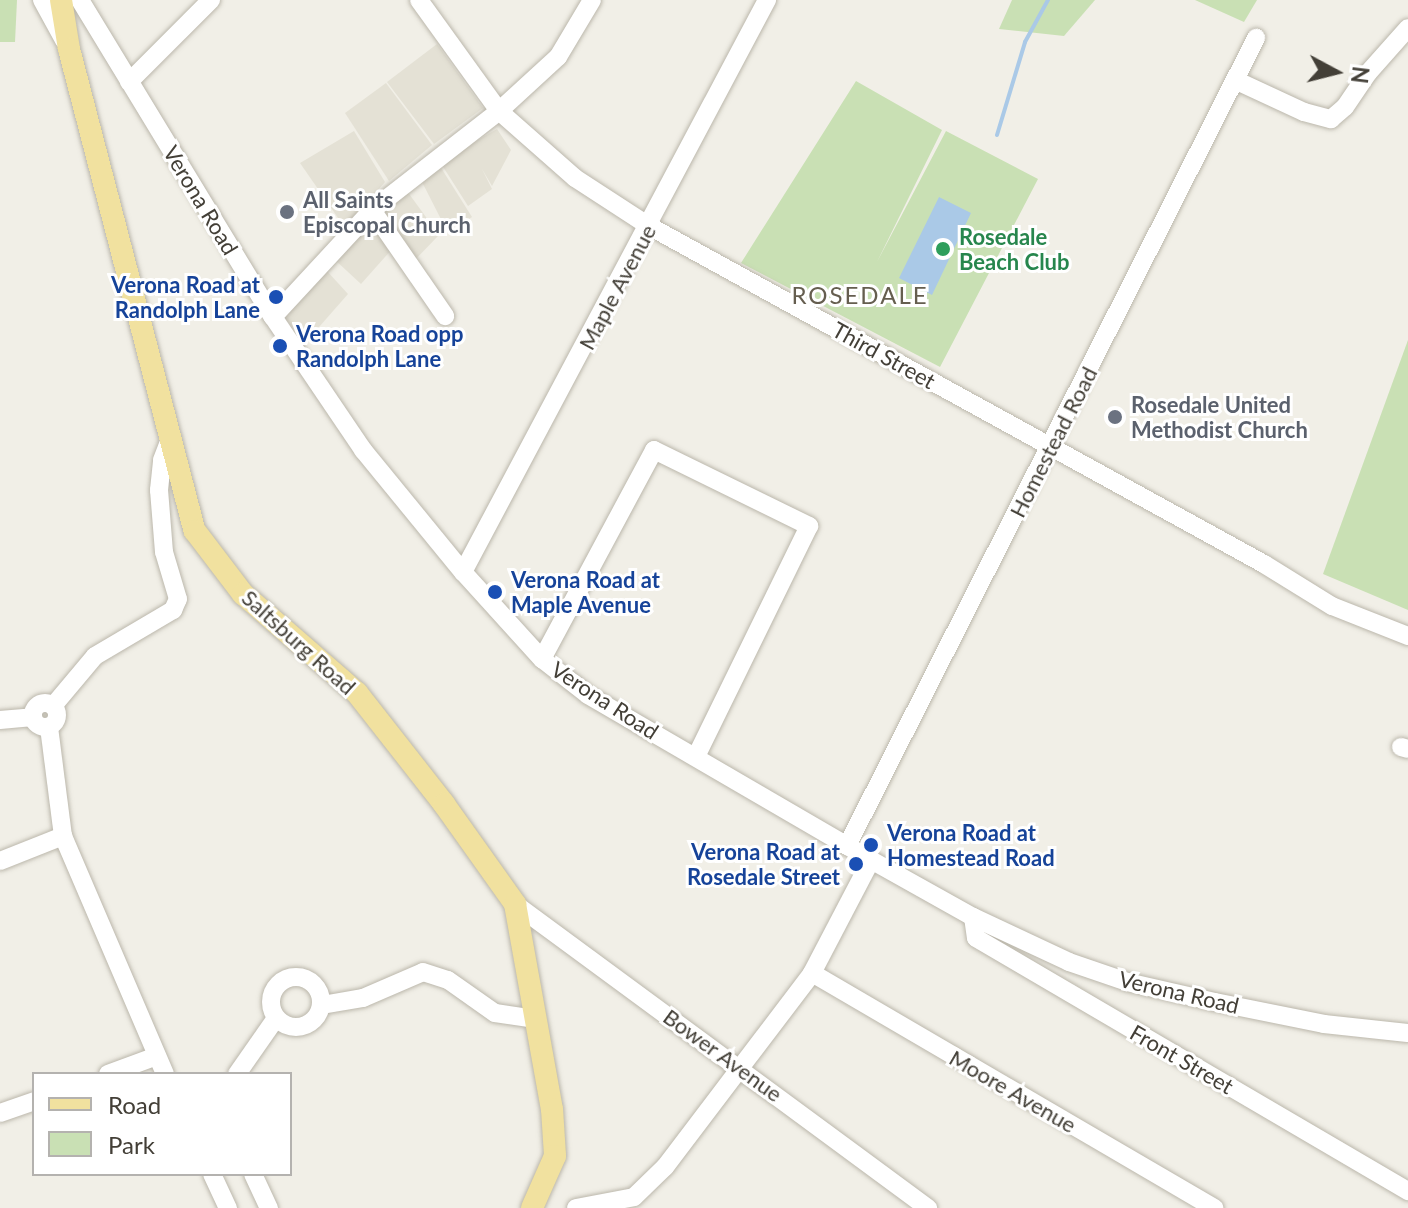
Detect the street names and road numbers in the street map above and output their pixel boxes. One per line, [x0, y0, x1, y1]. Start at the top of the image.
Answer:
street label: Verona Road [158, 141, 244, 259]
street label: Maple Avenue [573, 220, 661, 354]
street label: Third Street [828, 316, 940, 394]
street label: Homestead Road [1004, 362, 1102, 522]
street label: Saltsburg Road [237, 584, 361, 700]
street label: Verona Road [546, 656, 664, 744]
street label: Verona Road [1116, 965, 1242, 1019]
street label: Bower Avenue [658, 1003, 788, 1107]
street label: Front Street [1126, 1019, 1238, 1099]
street label: Moore Avenue [945, 1044, 1081, 1138]

